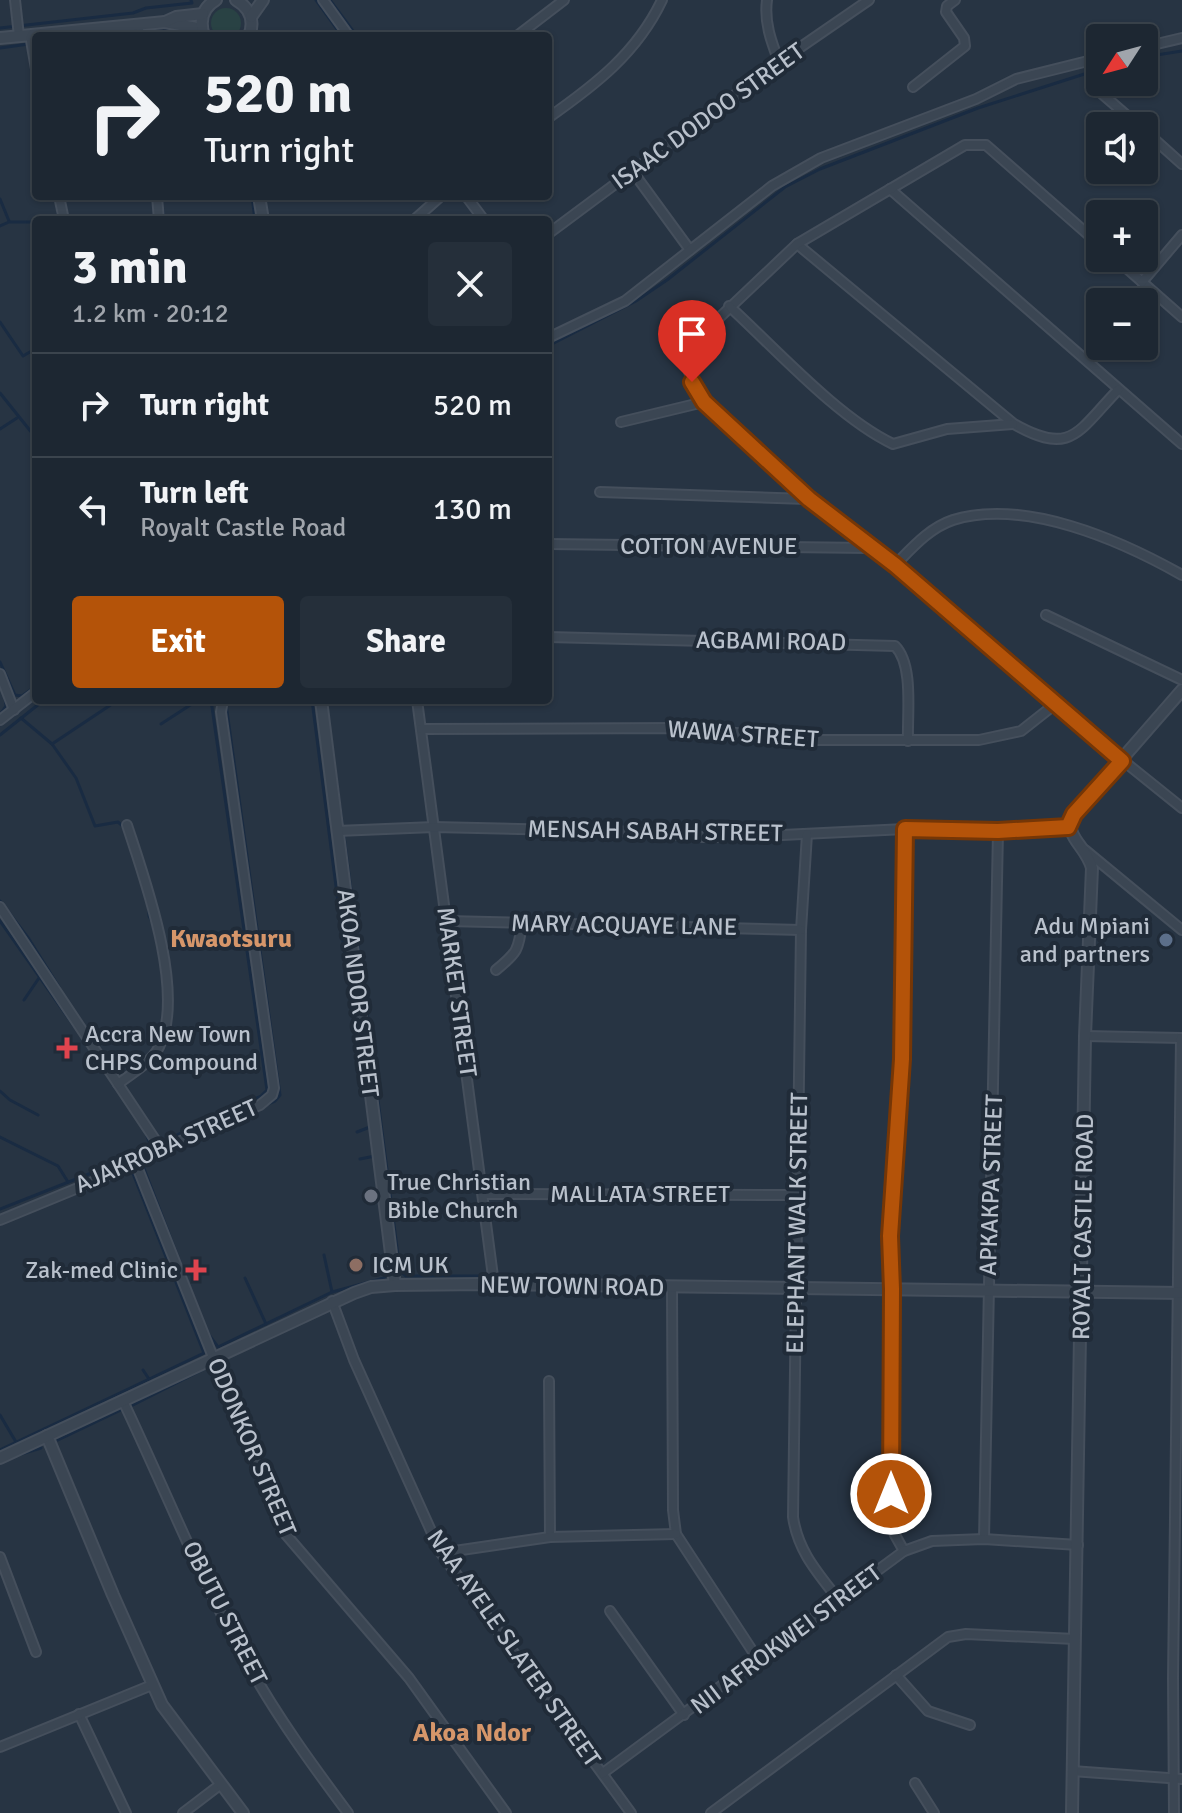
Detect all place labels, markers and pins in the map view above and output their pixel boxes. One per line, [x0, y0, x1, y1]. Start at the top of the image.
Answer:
pin [658, 300, 726, 382]
place label: Adu Mpiani and partners [1020, 911, 1150, 969]
marker: Adu Mpiani and partners [1157, 931, 1175, 949]
place label: Accra New Town CHPS Compound [85, 1019, 258, 1077]
marker: Accra New Town CHPS Compound [56, 1037, 78, 1059]
place label: True Christian Bible Church [387, 1167, 531, 1225]
marker: True Christian Bible Church [362, 1187, 380, 1205]
place label: ICM UK [372, 1250, 449, 1280]
place label: Zak-med Clinic [25, 1255, 178, 1285]
marker: ICM UK [347, 1256, 365, 1274]
marker: Zak-med Clinic [185, 1259, 207, 1281]

